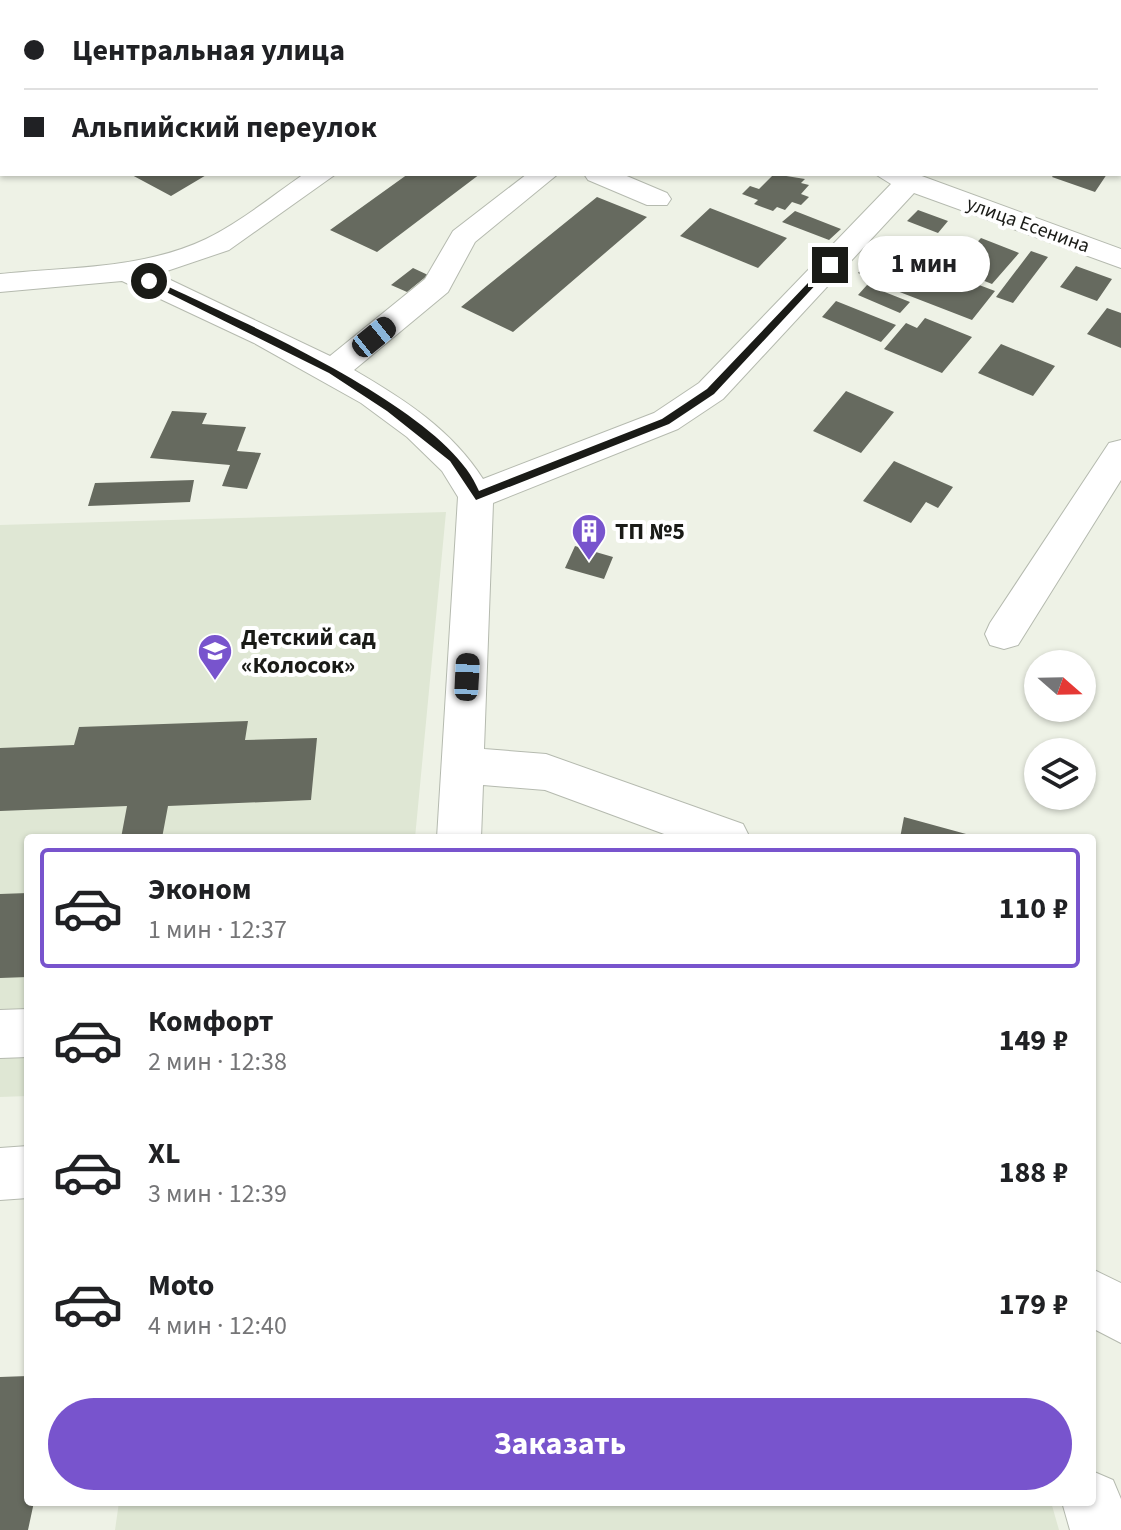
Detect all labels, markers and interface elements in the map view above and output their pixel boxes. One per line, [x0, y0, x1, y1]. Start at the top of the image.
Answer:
text: Центральная улица [72, 29, 345, 72]
text: Альпийский переулок [72, 106, 377, 149]
street label: улица Есенина [962, 190, 1094, 260]
callout: 1 мин [858, 237, 990, 293]
text: 1 мин [891, 245, 957, 282]
route end [812, 247, 848, 283]
route start [131, 263, 167, 299]
car [348, 313, 400, 361]
building icon: ТП №5 [570, 512, 608, 562]
place label: ТП №5 [615, 514, 685, 549]
place label: Детский сад «Колосок» [241, 620, 376, 683]
school or university icon: Детский сад «Колосок» [196, 632, 234, 682]
north arrow [1024, 650, 1096, 722]
map controls [1024, 650, 1096, 810]
car [454, 652, 480, 702]
button: layers [1024, 738, 1096, 810]
text: Эконом [148, 868, 252, 911]
icon: car [52, 872, 124, 944]
text: 110 ₽ [999, 887, 1068, 930]
text: 1 мин · 12:37 [148, 911, 287, 948]
text: Комфорт [148, 1000, 274, 1043]
icon: car [52, 1004, 124, 1076]
text: 149 ₽ [999, 1019, 1068, 1062]
text: 2 мин · 12:38 [148, 1043, 287, 1080]
text: XL [148, 1132, 181, 1175]
icon: car [52, 1136, 124, 1208]
text: 188 ₽ [999, 1151, 1068, 1194]
text: 3 мин · 12:39 [148, 1175, 287, 1212]
text: Moto [148, 1264, 214, 1307]
icon: car [52, 1268, 124, 1340]
text: 179 ₽ [999, 1283, 1068, 1326]
text: 4 мин · 12:40 [148, 1307, 287, 1344]
button: Заказать [48, 1398, 1072, 1490]

